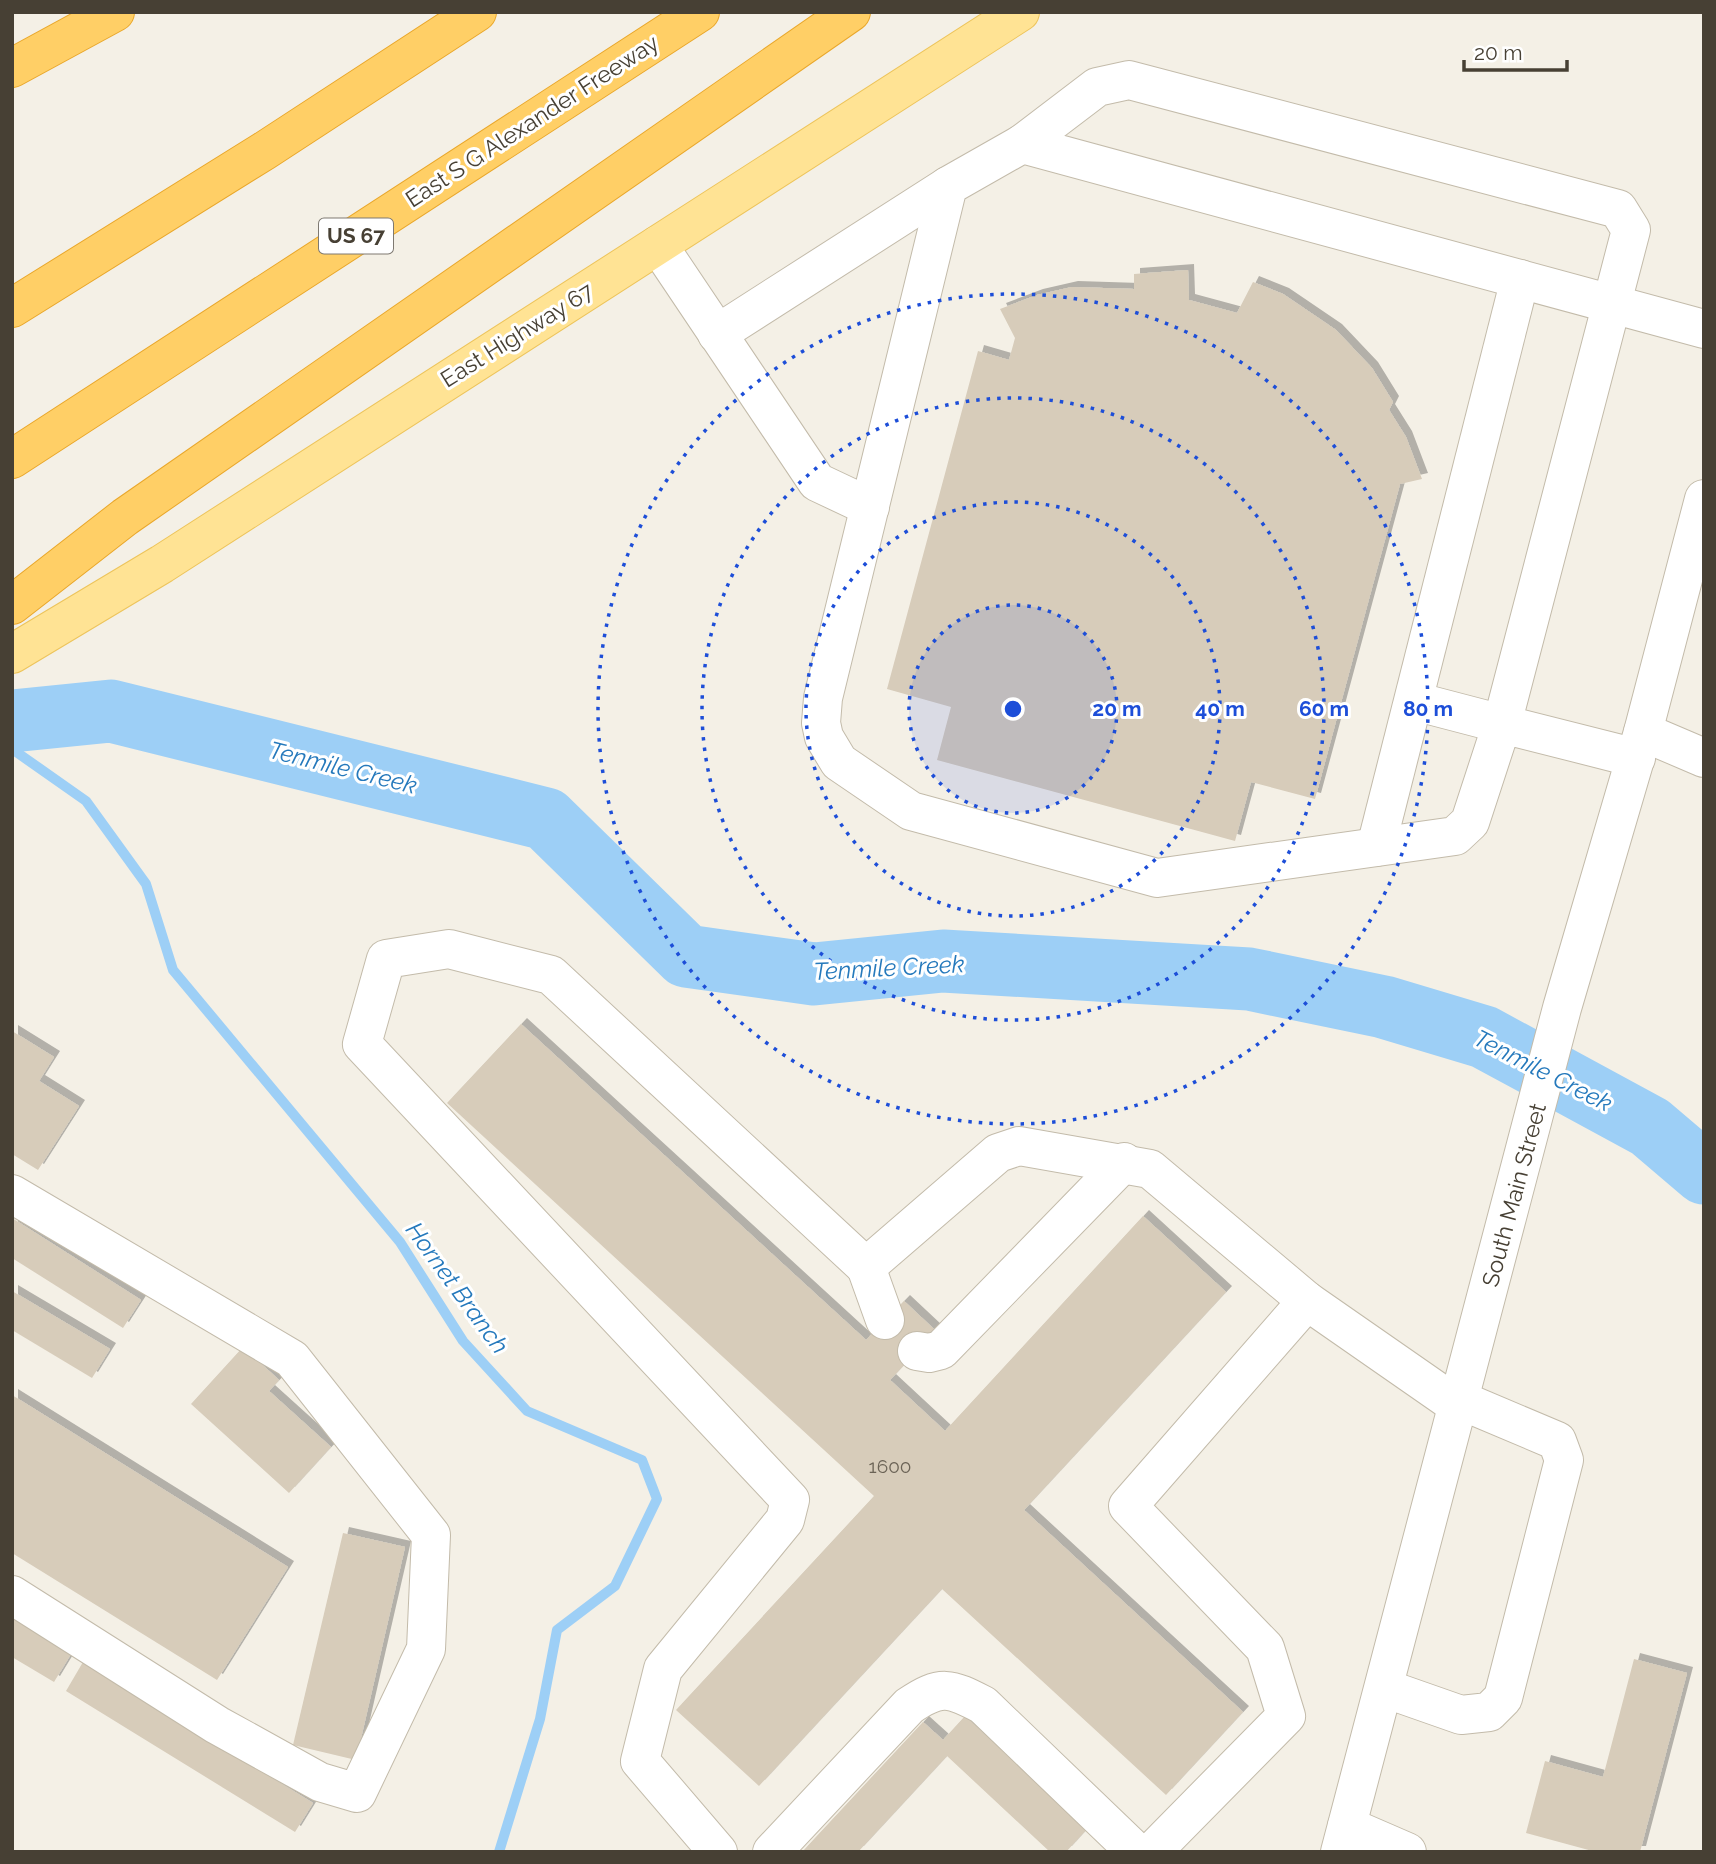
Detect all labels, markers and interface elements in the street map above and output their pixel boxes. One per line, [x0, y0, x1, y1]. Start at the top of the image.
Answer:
scale bar [1464, 28, 1567, 72]
street label: East S G Alexander Freeway [400, 29, 663, 213]
text: 20 m [1474, 40, 1522, 65]
road number: US 67 [319, 218, 393, 254]
street label: East Highway 67 [435, 276, 599, 392]
text: 20 m [1092, 696, 1142, 721]
text: 40 m [1195, 696, 1245, 721]
text: 60 m [1299, 696, 1349, 721]
text: 80 m [1403, 696, 1453, 721]
centre of rings [1001, 697, 1025, 721]
water label: Tenmile Creek [266, 735, 420, 800]
water label: Tenmile Creek [813, 949, 965, 986]
water label: Tenmile Creek [1469, 1023, 1617, 1118]
street label: South Main Street [1476, 1100, 1551, 1290]
water label: Hornet Branch [400, 1216, 515, 1359]
house number: 1600 [869, 1455, 911, 1477]

